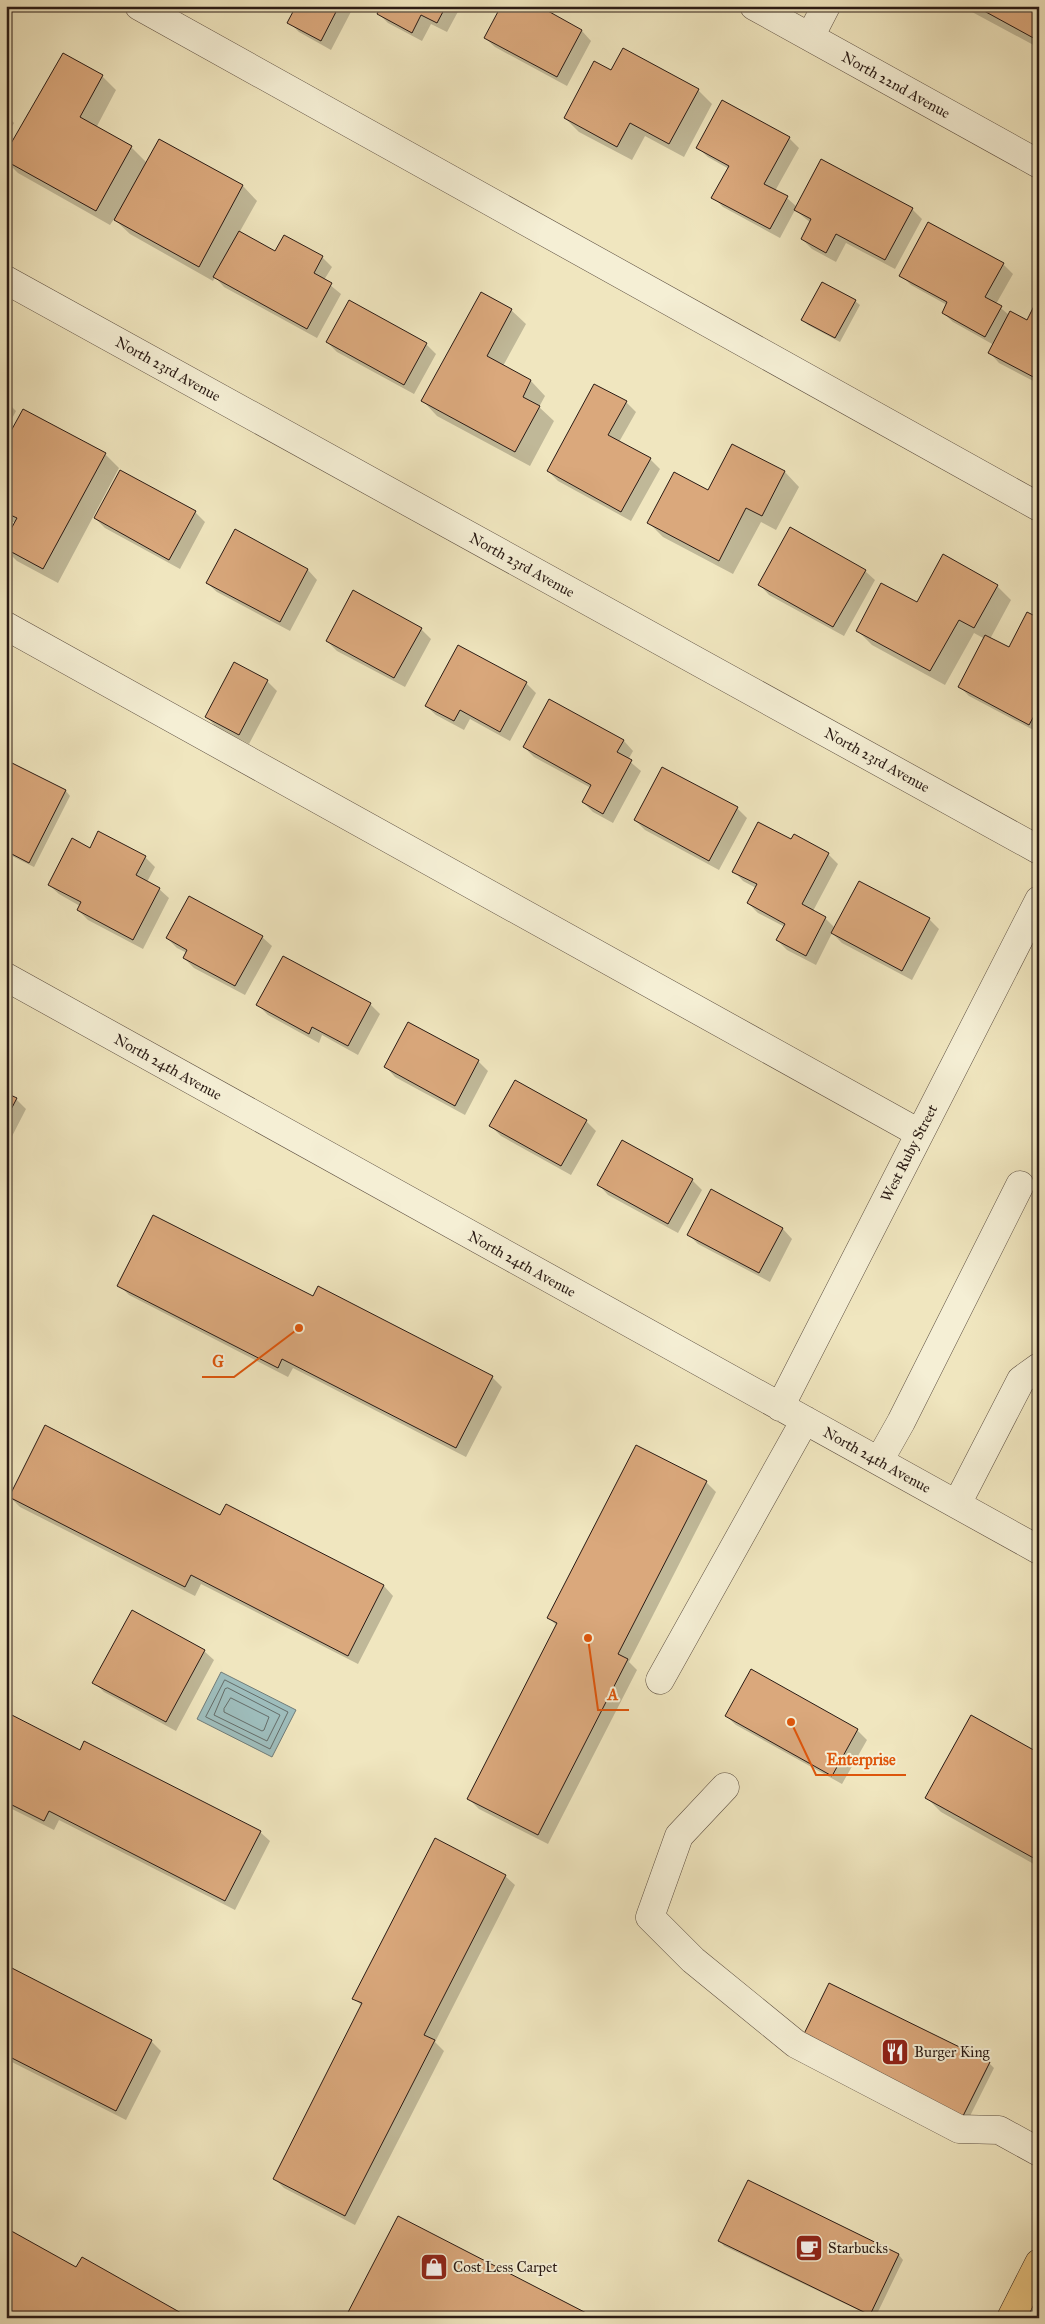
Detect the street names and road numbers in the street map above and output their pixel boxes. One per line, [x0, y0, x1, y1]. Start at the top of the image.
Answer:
street label: North 22nd Avenue [839, 48, 953, 122]
street label: North 23rd Avenue [112, 333, 224, 405]
street label: North 23rd Avenue [466, 529, 578, 601]
street label: North 23rd Avenue [821, 724, 933, 796]
street label: North 24th Avenue [111, 1030, 225, 1104]
street label: West Ruby Street [877, 1101, 942, 1205]
street label: North 24th Avenue [465, 1227, 579, 1301]
street label: North 24th Avenue [820, 1423, 934, 1497]

